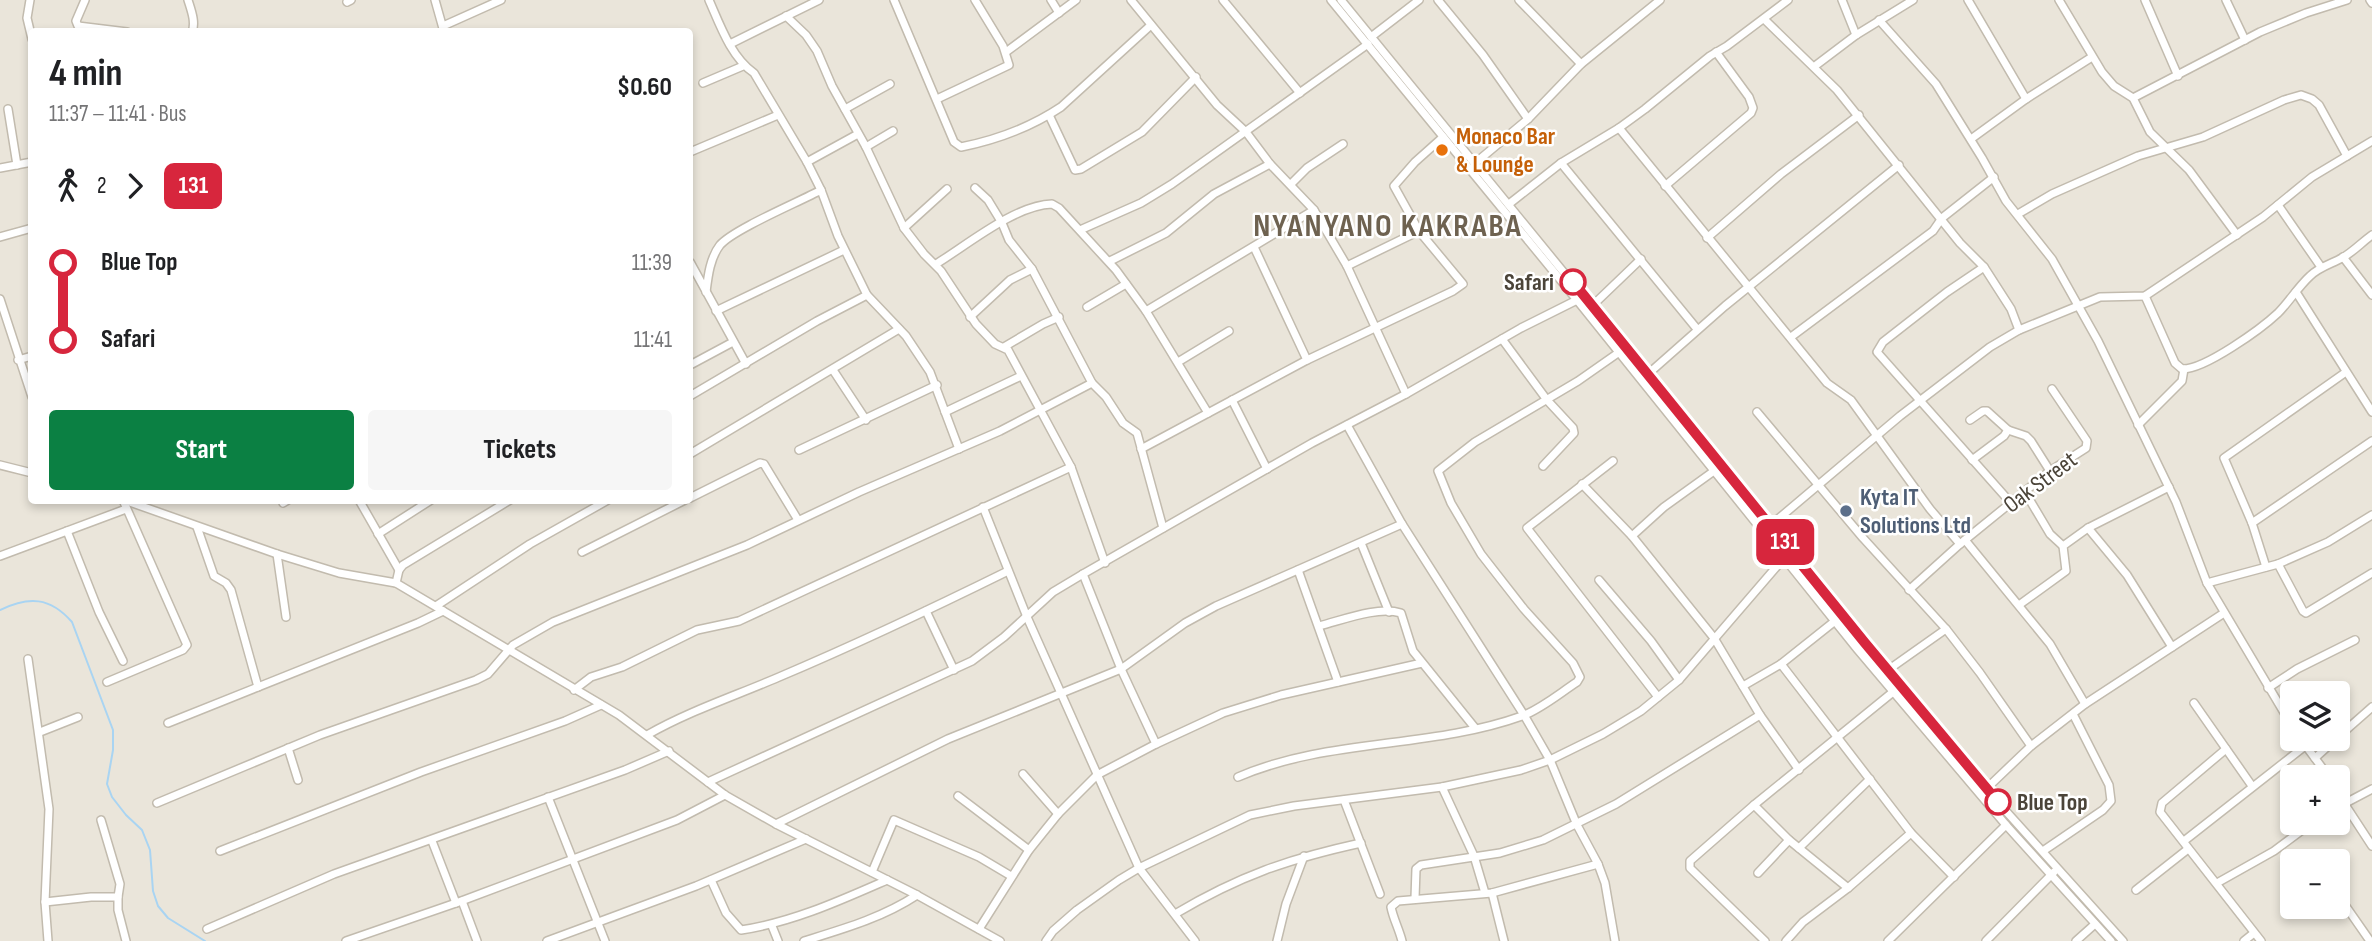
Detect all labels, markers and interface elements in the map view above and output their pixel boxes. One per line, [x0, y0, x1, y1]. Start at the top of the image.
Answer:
text: 4 min [49, 51, 122, 96]
text: $0.60 [617, 72, 672, 103]
text: 11:37 – 11:41 · Bus [49, 100, 187, 128]
place label: Monaco Bar & Lounge [1456, 122, 1556, 179]
marker: Monaco Bar & Lounge [1434, 142, 1450, 158]
icon: walk [49, 167, 87, 205]
icon: forward [116, 167, 154, 205]
text: 131 [178, 171, 208, 200]
text: 2 [97, 172, 106, 200]
district label: NYANYANO KAKRABA [1253, 207, 1523, 246]
text: Blue Top [101, 247, 177, 278]
text: 11:39 [632, 249, 672, 277]
place label: Safari [1504, 268, 1554, 297]
marker: Safari [1560, 269, 1586, 295]
text: Safari [101, 324, 155, 355]
text: 11:41 [634, 326, 672, 354]
button: Start [49, 410, 354, 490]
button: Tickets [368, 410, 672, 490]
street label: Oak Street [1998, 445, 2083, 519]
place label: Kyta IT Solutions Ltd [1860, 483, 1971, 540]
marker: Kyta IT Solutions Ltd [1838, 503, 1854, 519]
line badge: 131 [1745, 519, 1825, 565]
text: 131 [1770, 527, 1800, 556]
map controls [2280, 681, 2350, 919]
button: layers [2280, 681, 2350, 751]
button: + [2280, 765, 2350, 835]
place label: Blue Top [2017, 788, 2088, 817]
marker: Blue Top [1985, 789, 2011, 815]
button: − [2280, 849, 2350, 919]

